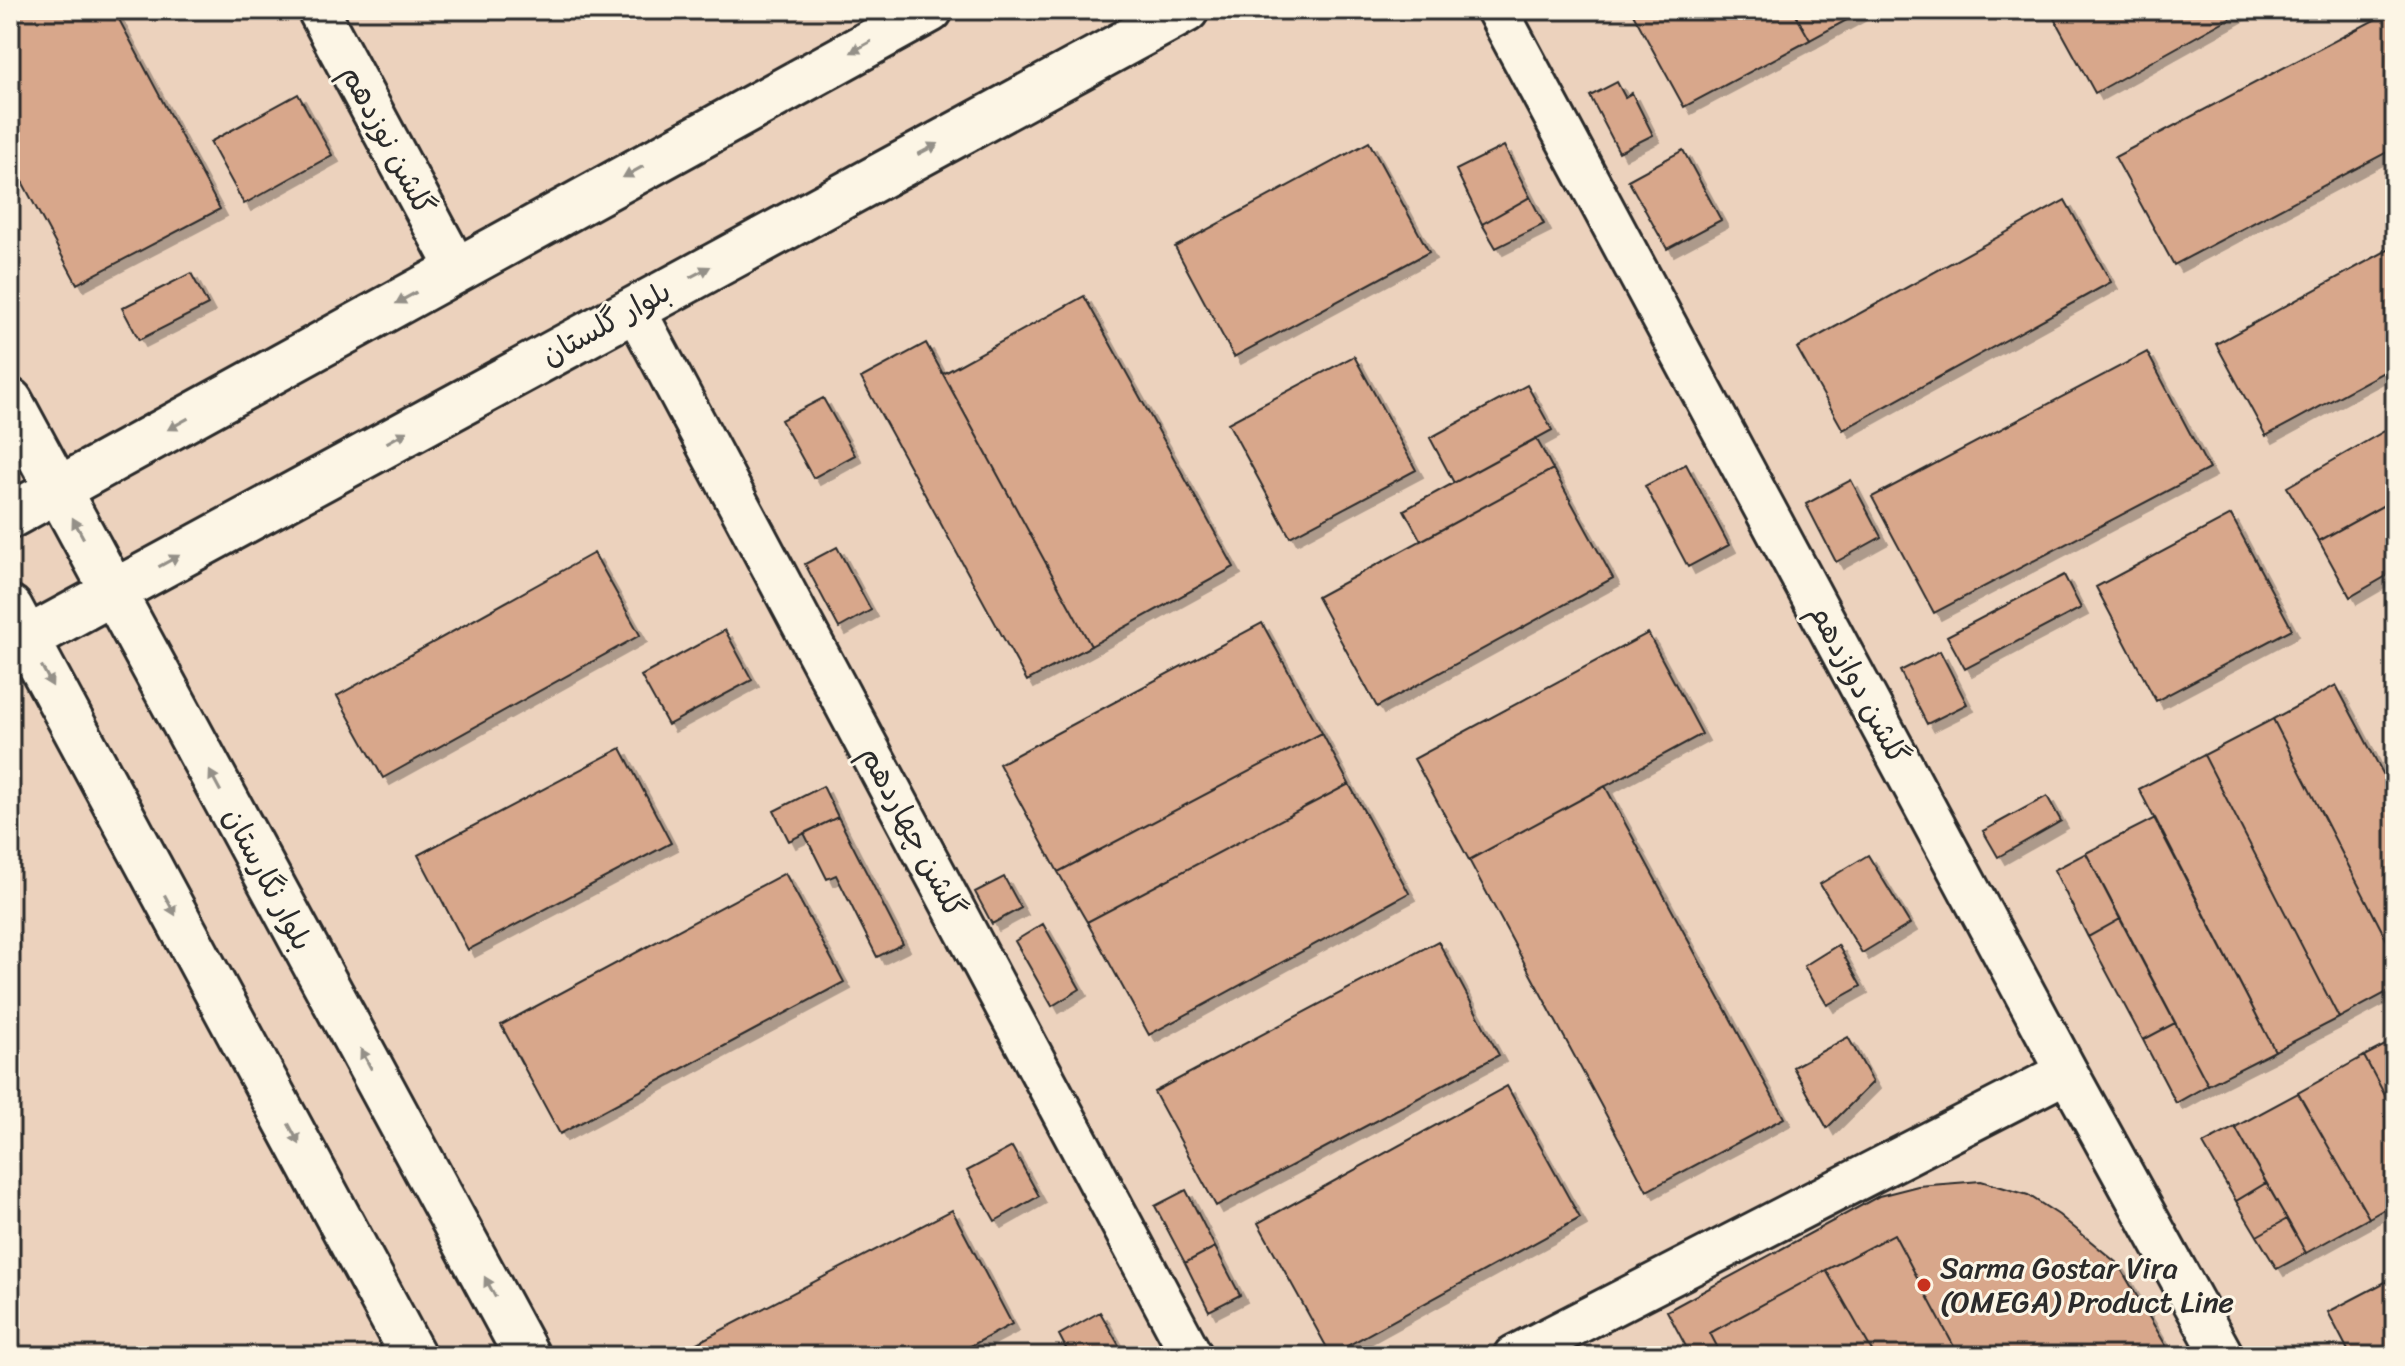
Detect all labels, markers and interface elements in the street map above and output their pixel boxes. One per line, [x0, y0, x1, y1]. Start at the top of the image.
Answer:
one-way arrow [850, 41, 873, 54]
street label: گلشن نوزدهم [325, 55, 451, 225]
one-way arrow [917, 142, 940, 155]
one-way arrow [622, 166, 645, 179]
street label: بلوار گلستان [531, 265, 681, 381]
one-way arrow [688, 266, 711, 279]
one-way arrow [394, 291, 417, 304]
one-way arrow [167, 416, 189, 430]
one-way arrow [386, 430, 409, 443]
one-way arrow [72, 516, 85, 539]
one-way arrow [158, 554, 180, 568]
street label: گلشن دوازدهم [1794, 593, 1924, 775]
one-way arrow [40, 665, 54, 687]
street label: گلشن چهاردهم [845, 736, 981, 928]
one-way arrow [209, 770, 223, 792]
street label: بلوار نگارستان [207, 797, 329, 961]
one-way arrow [163, 894, 177, 916]
one-way arrow [359, 1047, 373, 1070]
one-way arrow [286, 1123, 300, 1145]
place label: Sarma Gostar Vira (OMEGA) Product Line [1940, 1241, 2234, 1329]
one-way arrow [483, 1276, 496, 1299]
marker: Sarma Gostar Vira (OMEGA) Product Line [1915, 1276, 1933, 1294]

